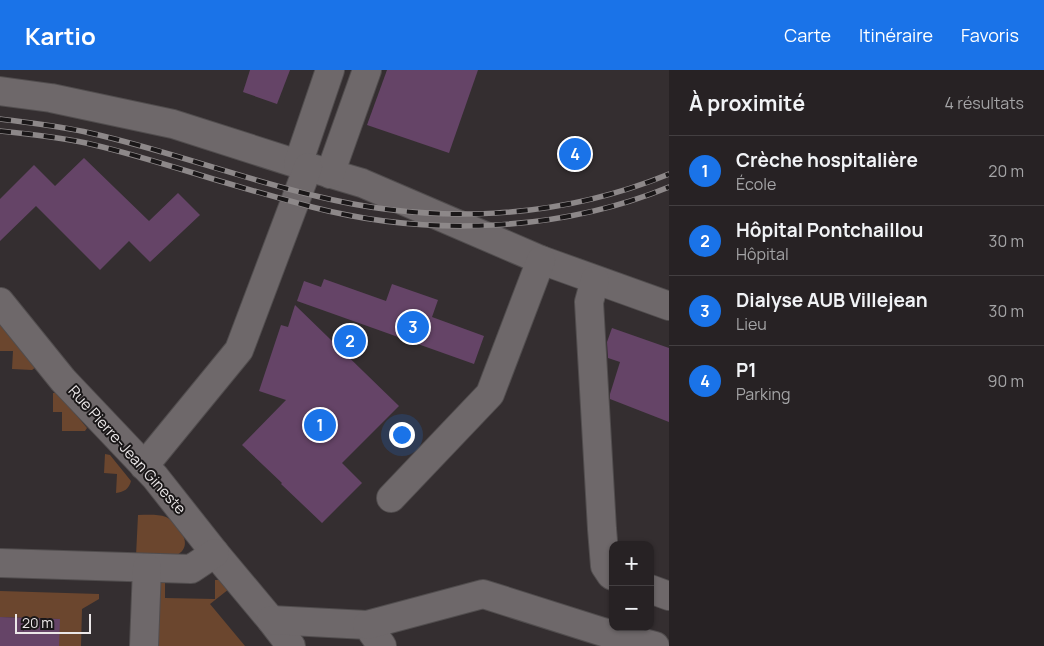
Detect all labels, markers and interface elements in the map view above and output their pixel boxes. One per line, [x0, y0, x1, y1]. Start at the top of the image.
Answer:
text: Kartio [25, 19, 96, 52]
text: Carte [784, 23, 831, 47]
text: Itinéraire [859, 23, 933, 47]
text: Favoris [961, 23, 1019, 47]
text: À proximité [689, 89, 805, 117]
text: 4 résultats [945, 92, 1024, 114]
pin: 4 [559, 135, 591, 173]
text: Crèche hospitalière [736, 147, 918, 173]
text: 1 [701, 160, 709, 182]
text: 20 m [988, 160, 1024, 182]
text: École [736, 173, 776, 195]
text: Hôpital Pontchaillou [736, 217, 923, 243]
text: 2 [700, 230, 710, 252]
text: 30 m [989, 230, 1024, 252]
text: Hôpital [736, 243, 789, 265]
text: Dialyse AUB Villejean [736, 287, 928, 313]
text: 3 [700, 300, 710, 322]
text: 30 m [989, 300, 1024, 322]
pin: 3 [397, 308, 429, 346]
text: Lieu [736, 313, 767, 335]
pin: 2 [334, 322, 366, 360]
text: P1 [736, 357, 756, 383]
text: 4 [700, 370, 710, 392]
text: 90 m [988, 370, 1024, 392]
street label: Rue Pierre-Jean Gineste [64, 381, 191, 519]
text: Parking [736, 383, 791, 405]
pin: 1 [304, 406, 336, 444]
your location [389, 422, 415, 448]
map controls [609, 541, 654, 631]
button: + [609, 541, 654, 586]
button: − [609, 586, 654, 631]
scale bar [15, 611, 91, 634]
text: 20 m [22, 613, 53, 632]

